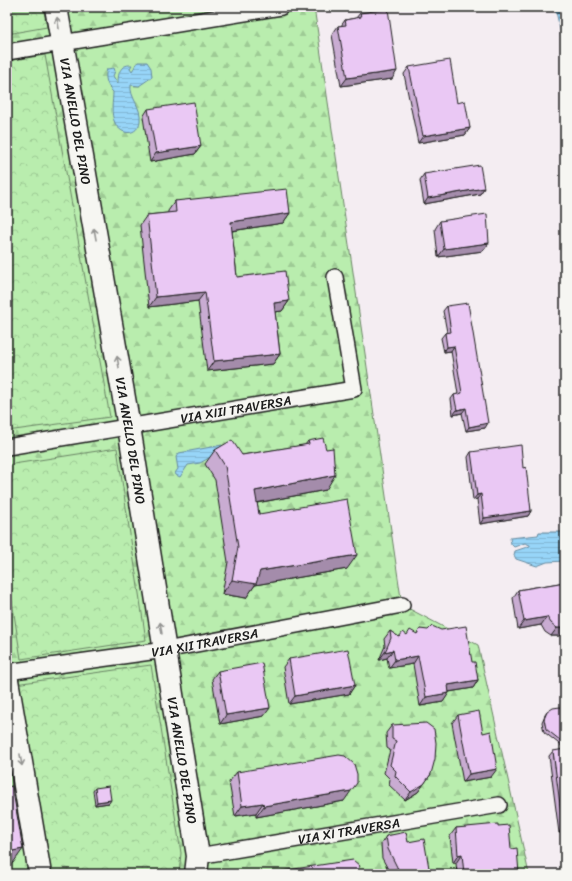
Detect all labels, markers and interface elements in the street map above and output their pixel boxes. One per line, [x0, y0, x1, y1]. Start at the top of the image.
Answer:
one-way arrow [54, 17, 62, 30]
street label: VIA ANELLO DEL PINO [54, 56, 98, 187]
one-way arrow [91, 228, 99, 241]
one-way arrow [114, 356, 122, 369]
street label: VIA ANELLO DEL PINO [109, 375, 153, 506]
street label: VIA XIII TRAVERSA [179, 388, 293, 429]
street label: VIA XII TRAVERSA [150, 621, 260, 663]
one-way arrow [157, 622, 165, 635]
street label: VIA ANELLO DEL PINO [161, 695, 204, 826]
one-way arrow [17, 753, 25, 766]
street label: VIA XI TRAVERSA [296, 811, 402, 850]

